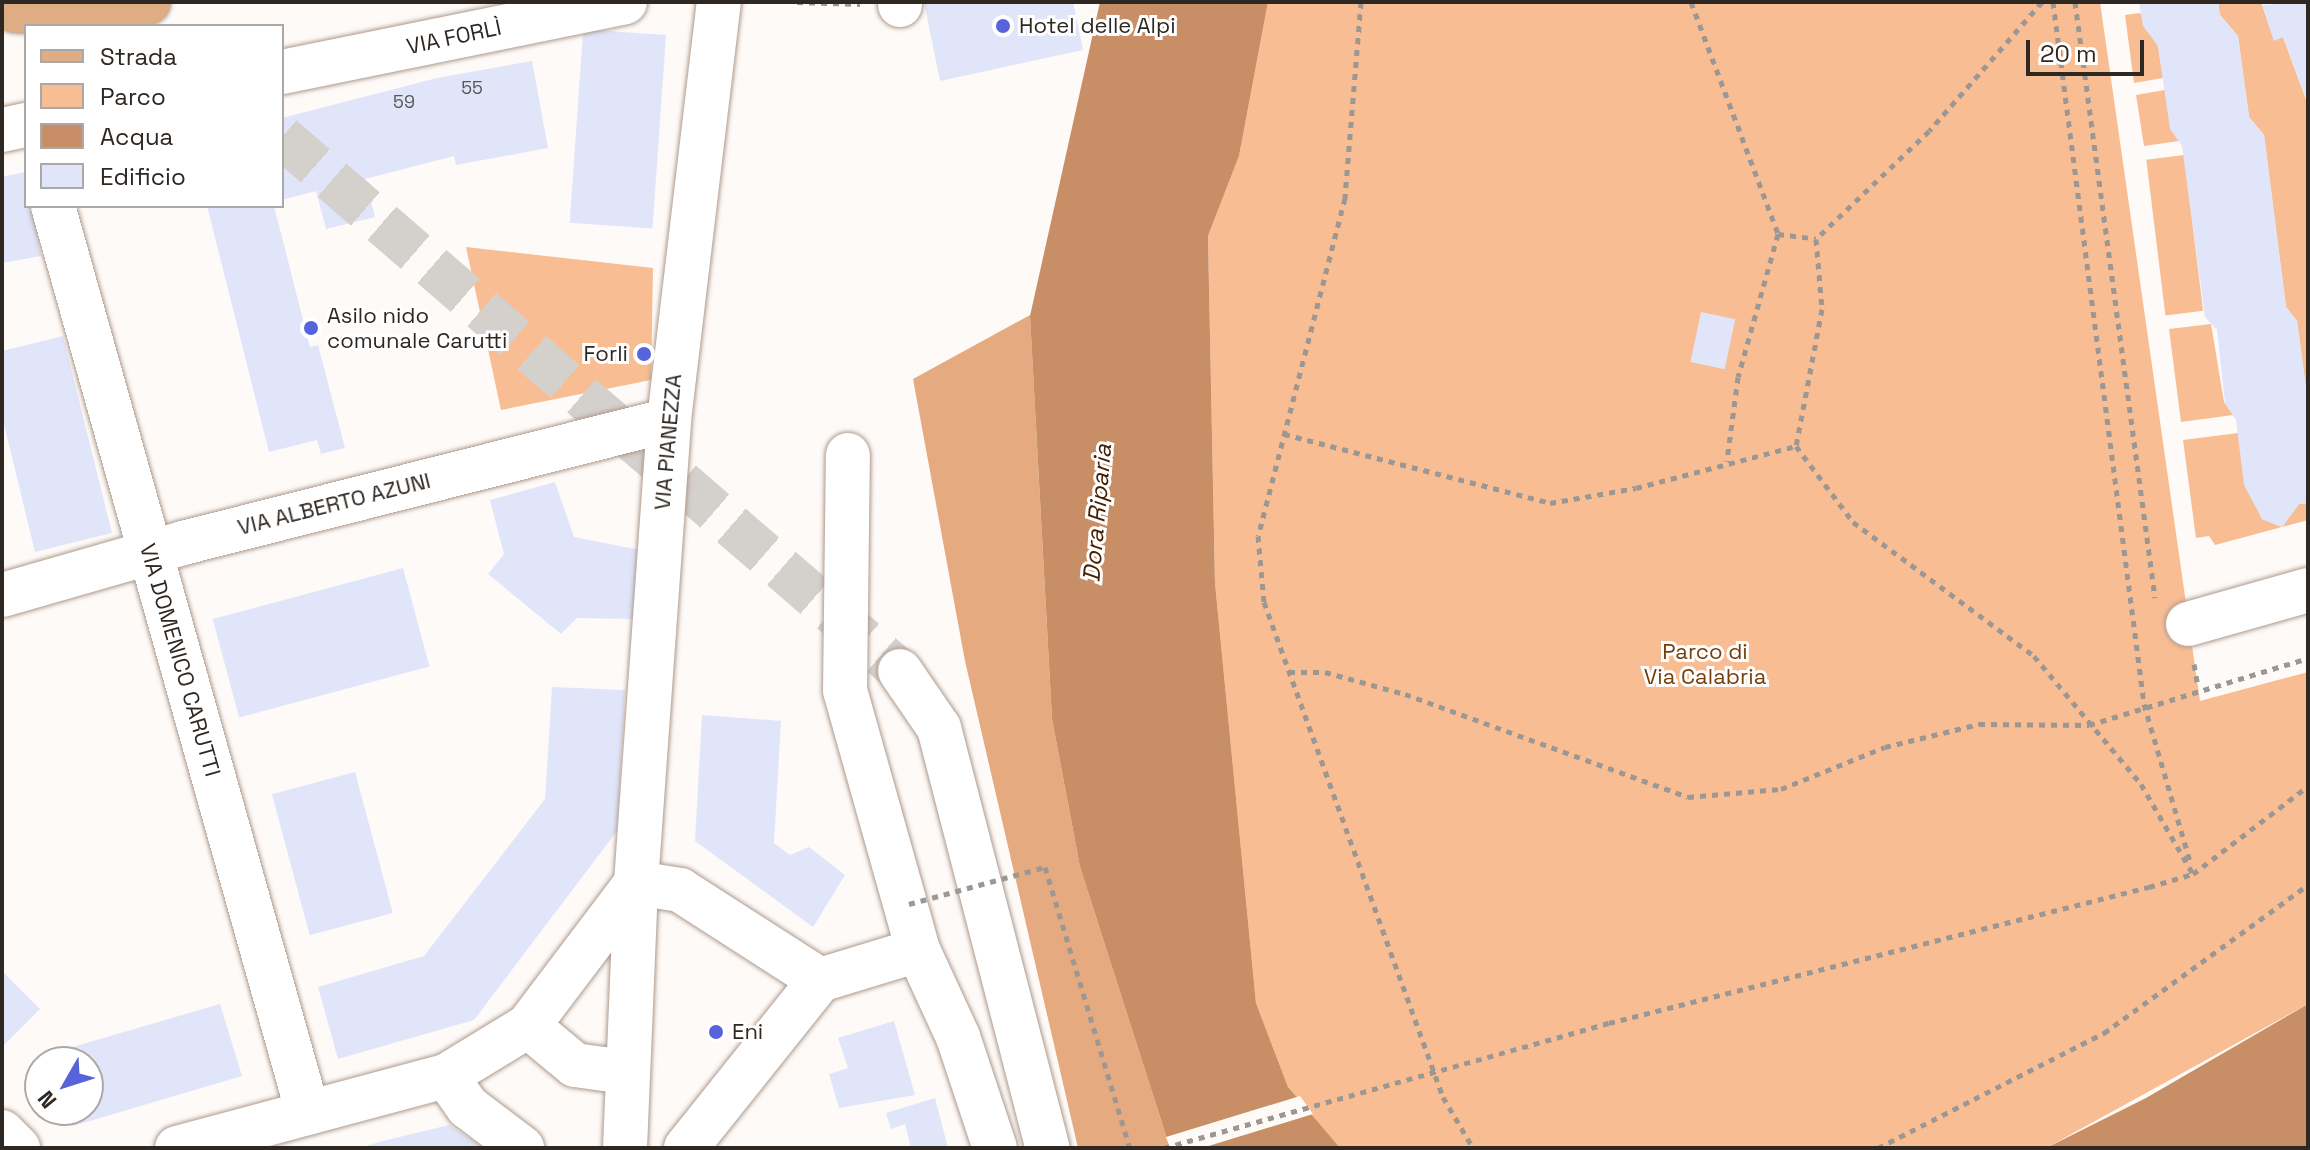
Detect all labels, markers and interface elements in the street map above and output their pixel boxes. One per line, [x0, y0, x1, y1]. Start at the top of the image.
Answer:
place label: Hotel delle Alpi [1019, 13, 1176, 39]
street label: VIA FORLÌ [404, 14, 504, 60]
marker: Hotel delle Alpi [994, 17, 1012, 35]
legend [24, 24, 284, 208]
scale bar [2030, 24, 2148, 74]
text: 20 m [2040, 38, 2097, 69]
text: Strada [100, 41, 177, 72]
house number: 55 [461, 77, 483, 99]
text: Parco [100, 81, 166, 112]
house number: 59 [393, 91, 415, 113]
text: Acqua [100, 121, 173, 152]
text: Edificio [100, 161, 186, 192]
place label: Asilo nido comunale Carutti [327, 302, 507, 354]
marker: Asilo nido comunale Carutti [302, 319, 320, 337]
place label: Forli [584, 341, 628, 367]
marker: Forli [635, 345, 653, 363]
street label: VIA PIANEZZA [649, 373, 687, 511]
water label: Dora Riparia [1077, 443, 1117, 583]
street label: VIA ALBERTO AZUNI [234, 467, 434, 541]
street label: VIA DOMENICO CARUTTI [134, 540, 226, 780]
park label: Parco di Via Calabria [1644, 638, 1766, 690]
place label: Eni [732, 1019, 763, 1045]
marker: Eni [707, 1023, 725, 1041]
north arrow [24, 1046, 104, 1126]
text: N [31, 1085, 62, 1114]

